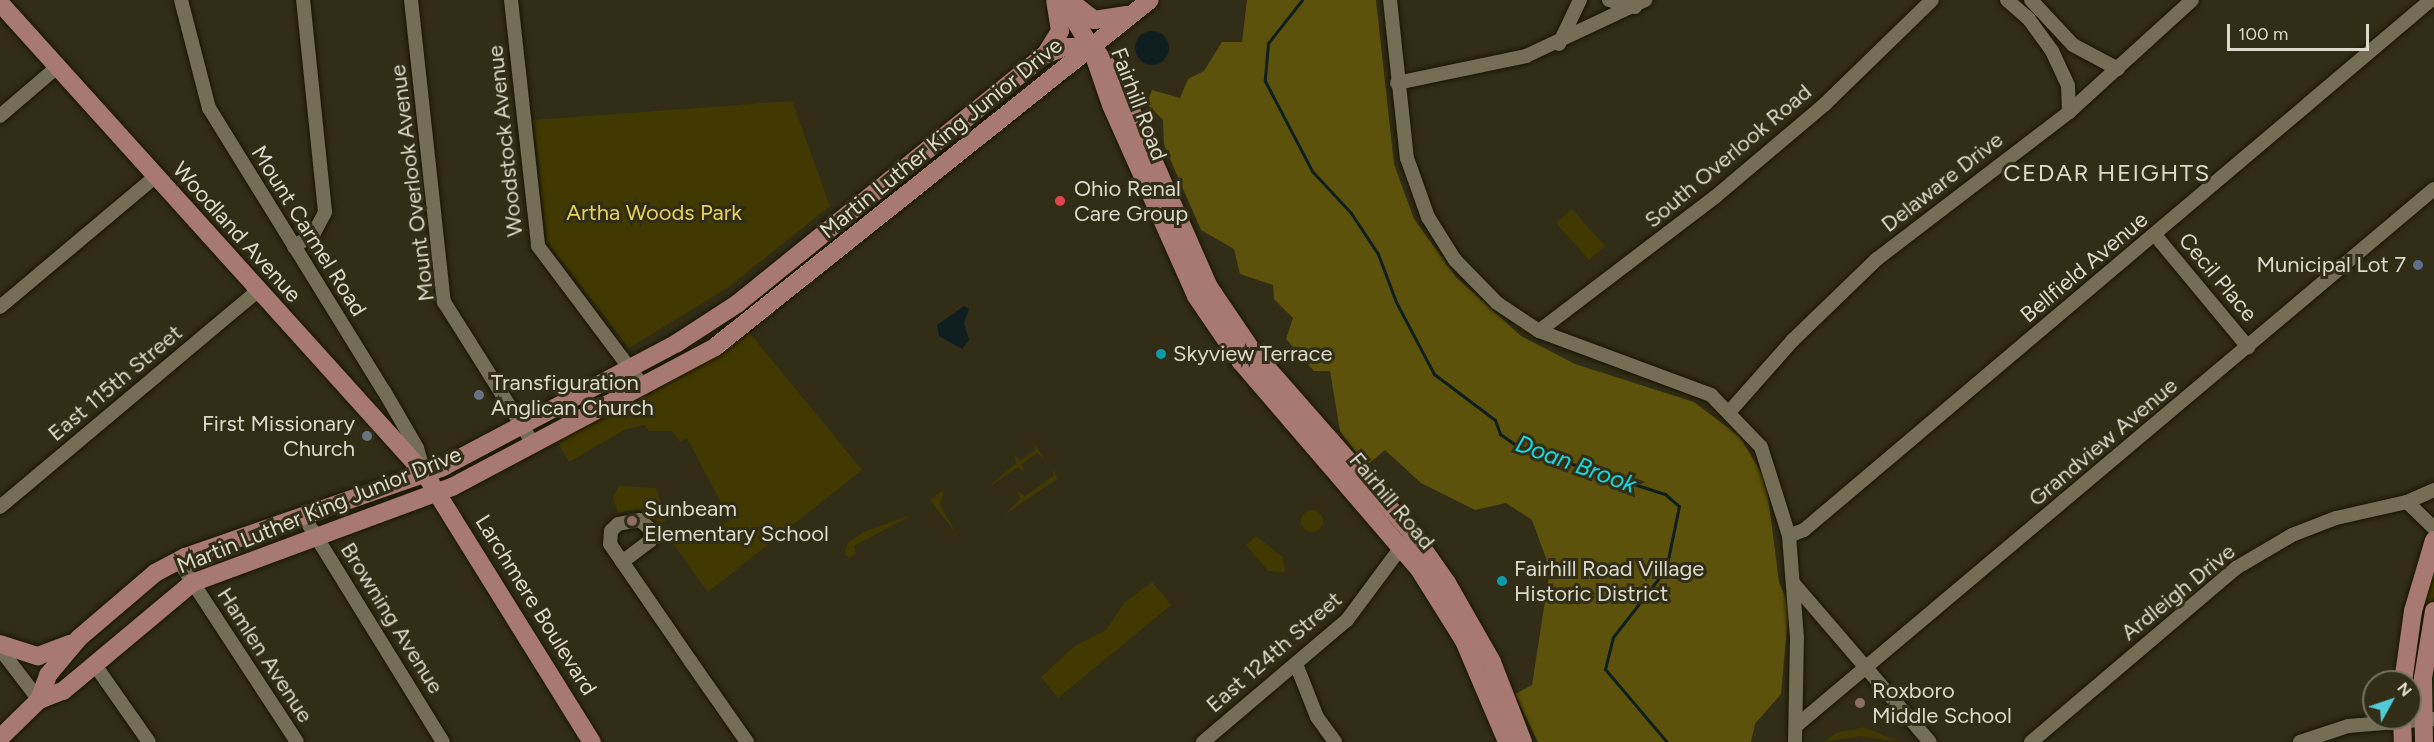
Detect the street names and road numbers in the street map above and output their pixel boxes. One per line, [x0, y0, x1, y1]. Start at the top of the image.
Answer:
street label: Martin Luther King Junior Drive [814, 32, 1068, 244]
street label: Woodstock Avenue [482, 44, 528, 238]
street label: Fairhill Road [1105, 44, 1173, 164]
street label: Mount Overlook Avenue [384, 63, 440, 303]
street label: South Overlook Road [1639, 79, 1817, 233]
street label: Delaware Drive [1876, 126, 2008, 238]
street label: Mount Carmel Road [246, 141, 372, 321]
street label: Woodland Avenue [167, 156, 307, 308]
street label: Bellfield Avenue [2015, 206, 2153, 328]
street label: Cecil Place [2173, 227, 2263, 327]
street label: East 115th Street [43, 319, 187, 447]
street label: Grandview Avenue [2023, 372, 2183, 512]
street label: Martin Luther King Junior Drive [173, 441, 465, 579]
street label: Fairhill Road [1344, 447, 1440, 555]
street label: Larchmere Boulevard [470, 510, 602, 700]
street label: Browning Avenue [335, 538, 449, 698]
street label: Ardleigh Drive [2116, 538, 2240, 646]
street label: Hamlen Avenue [212, 583, 318, 727]
street label: East 124th Street [1201, 586, 1347, 718]

